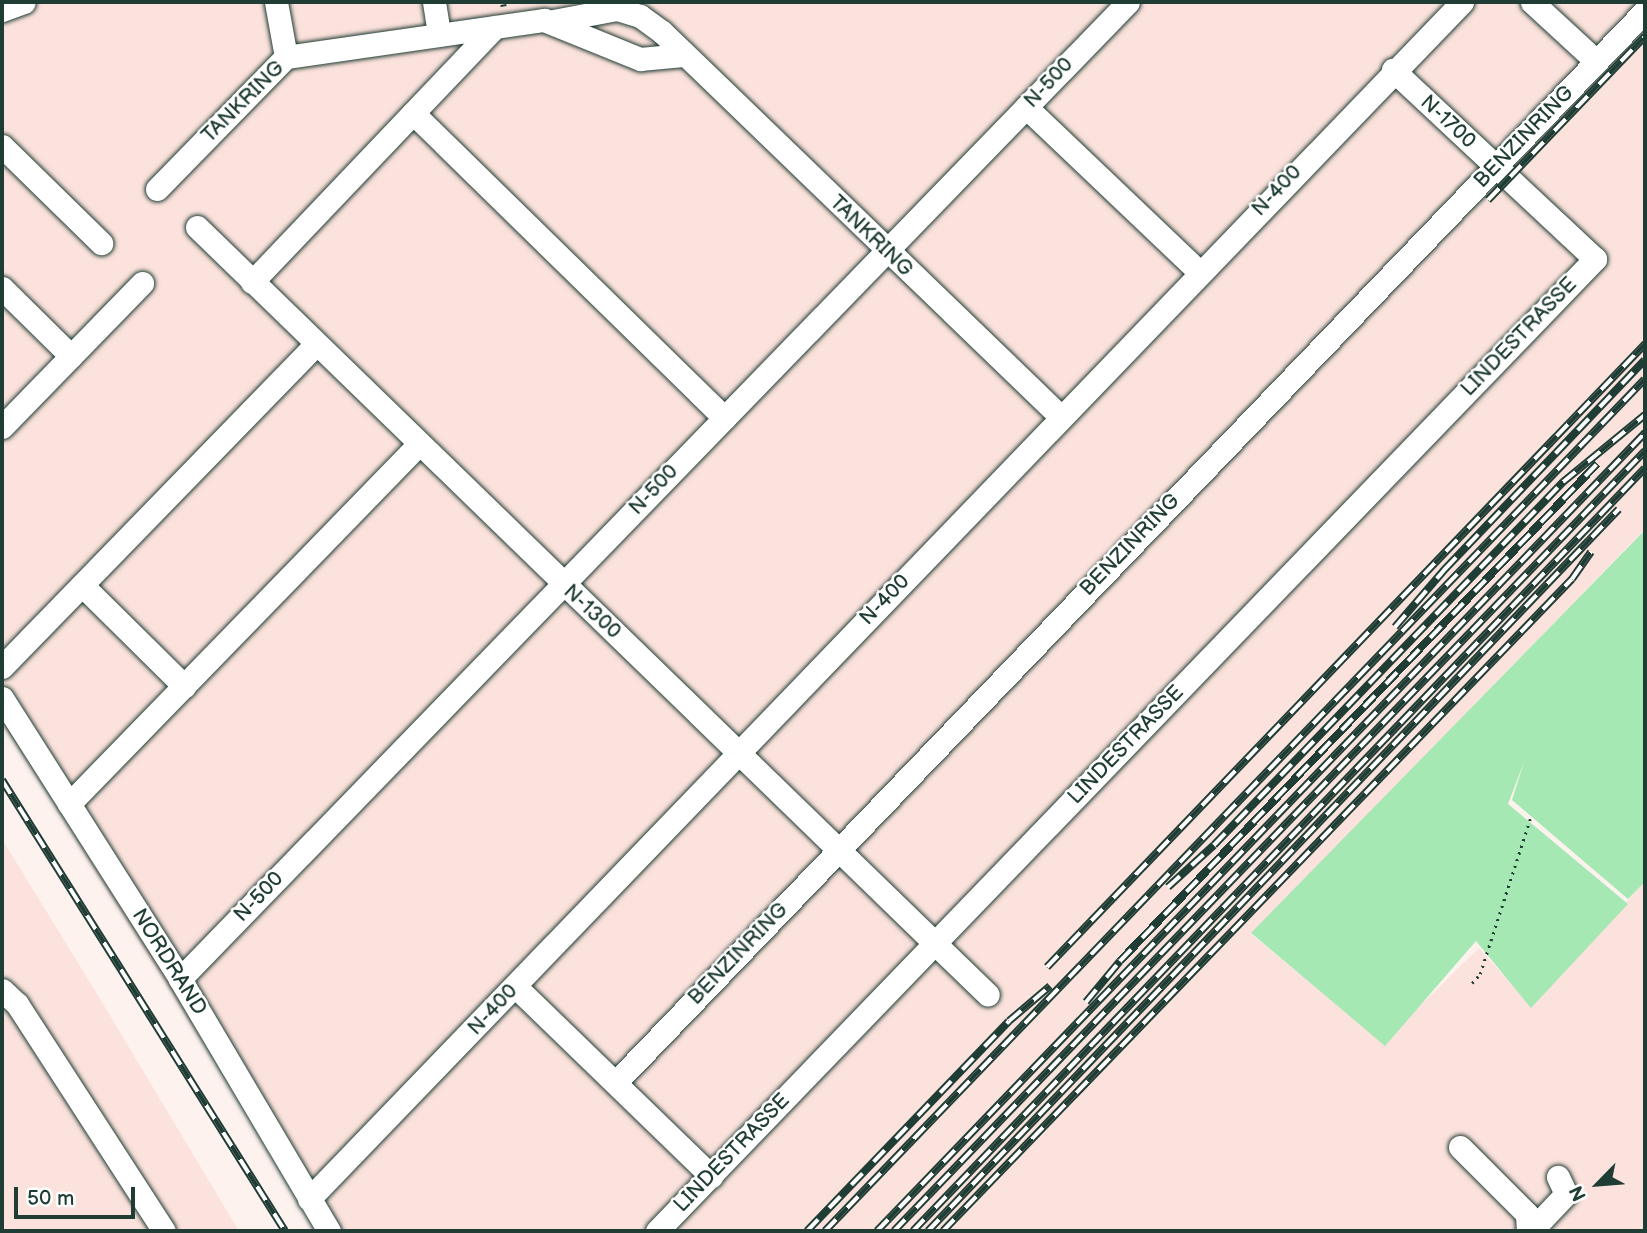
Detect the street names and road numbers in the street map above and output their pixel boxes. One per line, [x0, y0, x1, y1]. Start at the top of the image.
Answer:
street label: N-500 [1019, 53, 1079, 113]
street label: TANKRING [197, 56, 289, 148]
street label: BENZINRING [1469, 81, 1579, 193]
street label: N-1700 [1415, 90, 1481, 154]
street label: N-400 [1247, 160, 1307, 222]
street label: TANKRING [824, 190, 918, 282]
street label: LINDESTRASSE [1456, 272, 1582, 402]
street label: N-500 [624, 460, 684, 520]
street label: BENZINRING [1075, 489, 1185, 601]
street label: N-400 [855, 569, 915, 631]
street label: N-1300 [558, 579, 626, 645]
street label: LINDESTRASSE [1063, 680, 1189, 810]
street label: N-500 [229, 867, 289, 927]
street label: BENZINRING [683, 898, 793, 1010]
street label: NORDRAND [126, 904, 212, 1020]
street label: N-400 [463, 979, 523, 1041]
street label: LINDESTRASSE [669, 1088, 795, 1218]

